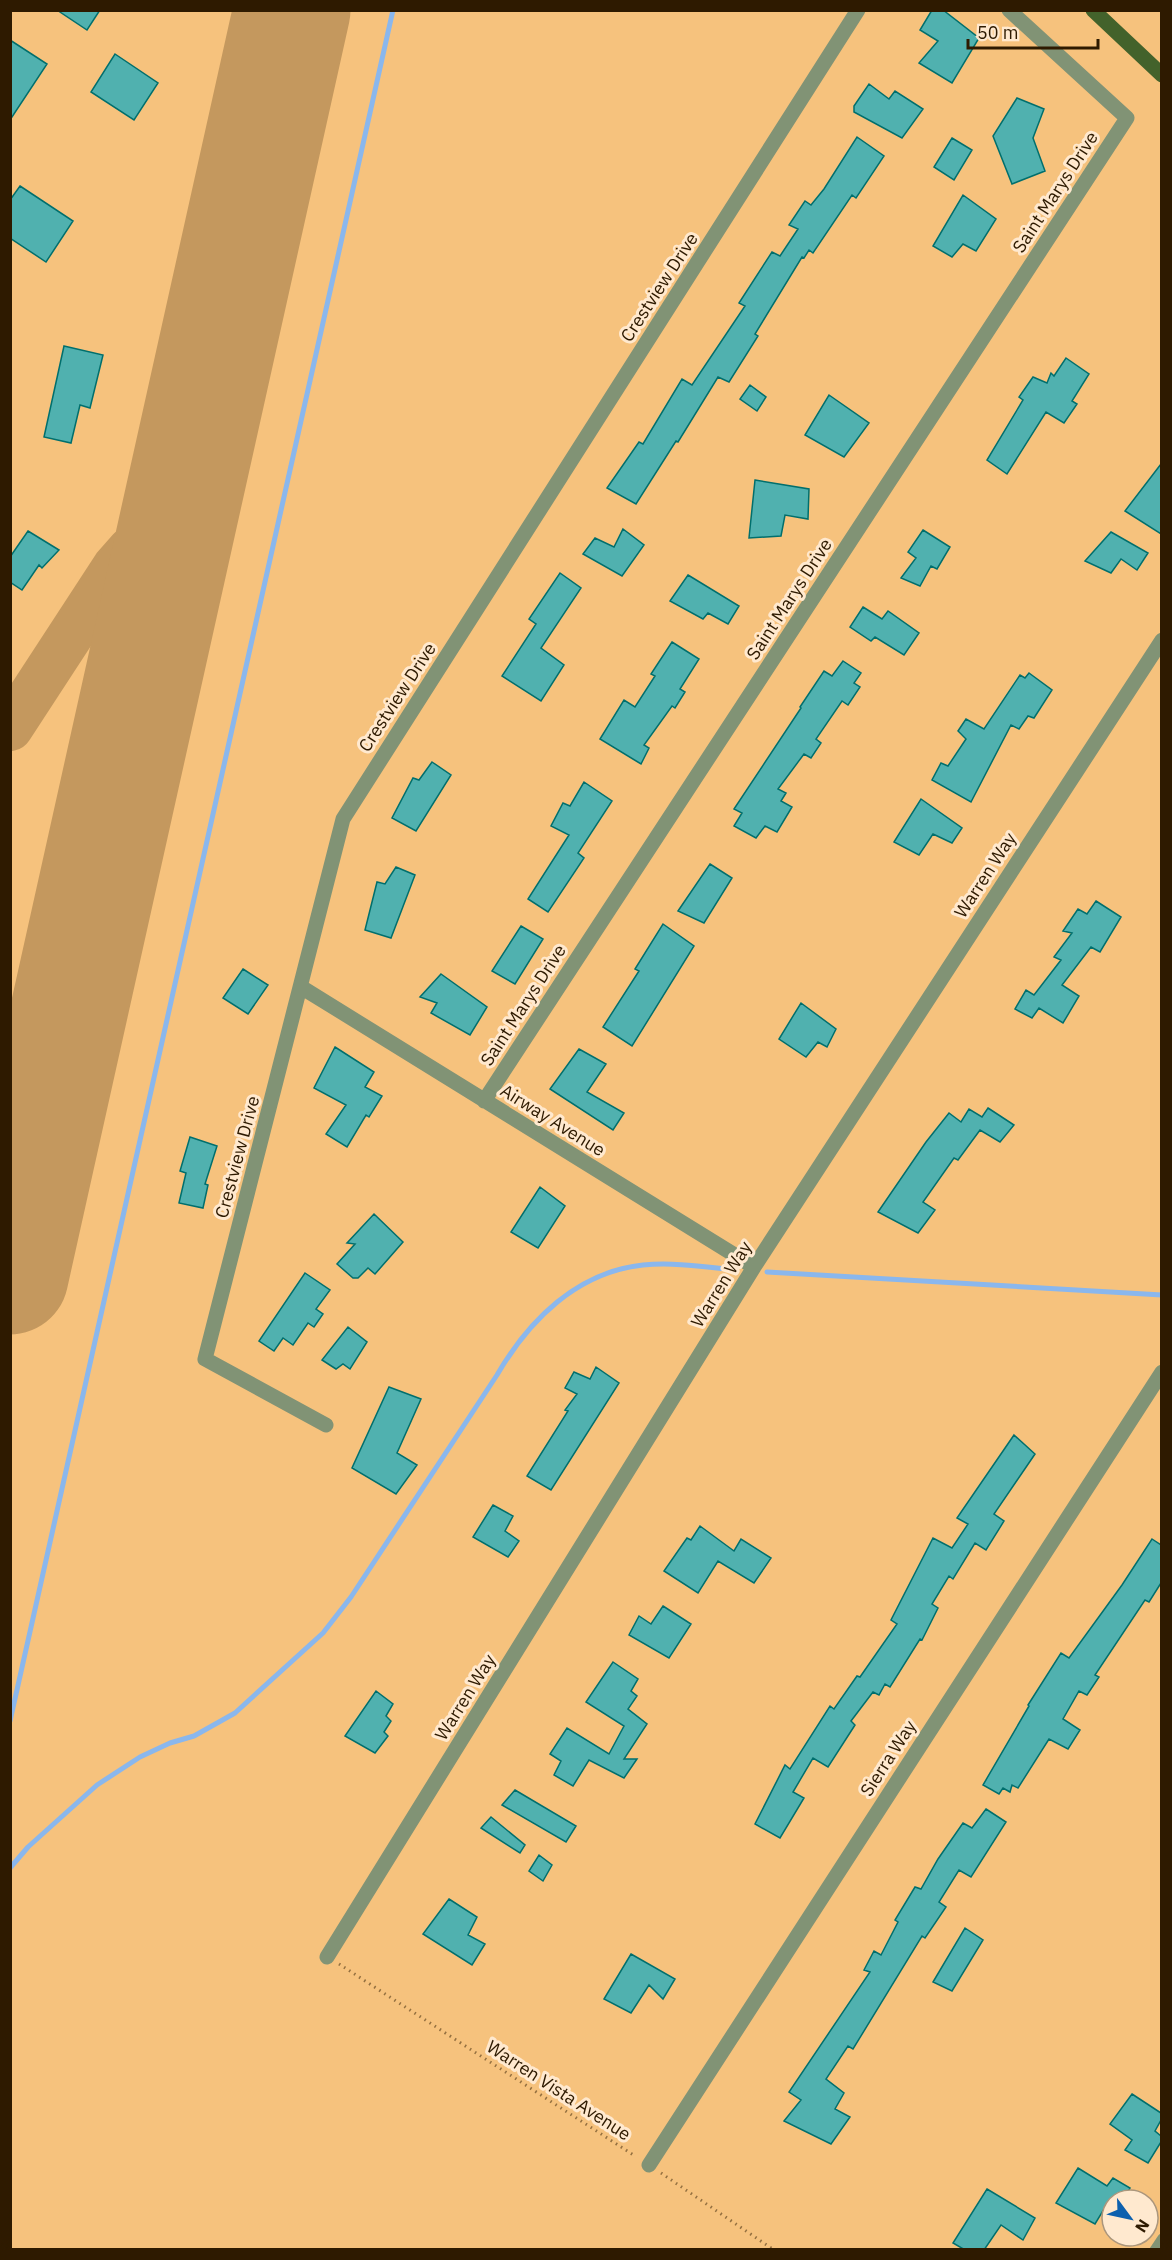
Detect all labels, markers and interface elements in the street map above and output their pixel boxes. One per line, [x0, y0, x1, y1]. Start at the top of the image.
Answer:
scale bar [968, 12, 1098, 50]
text: 50 m [977, 21, 1019, 44]
street label: Saint Marys Drive [1007, 127, 1103, 257]
street label: Crestview Drive [615, 228, 703, 346]
street label: Saint Marys Drive [741, 534, 837, 664]
street label: Crestview Drive [353, 638, 441, 756]
street label: Warren Way [949, 828, 1021, 922]
street label: Saint Marys Drive [475, 940, 571, 1070]
street label: Airway Avenue [496, 1079, 610, 1161]
street label: Crestview Drive [210, 1093, 264, 1221]
street label: Warren Way [685, 1237, 757, 1331]
street label: Warren Way [429, 1650, 501, 1744]
street label: Sierra Way [855, 1716, 921, 1800]
street label: Warren Vista Avenue [483, 2035, 636, 2145]
north arrow [1100, 2188, 1160, 2248]
text: N [1131, 2216, 1154, 2236]

